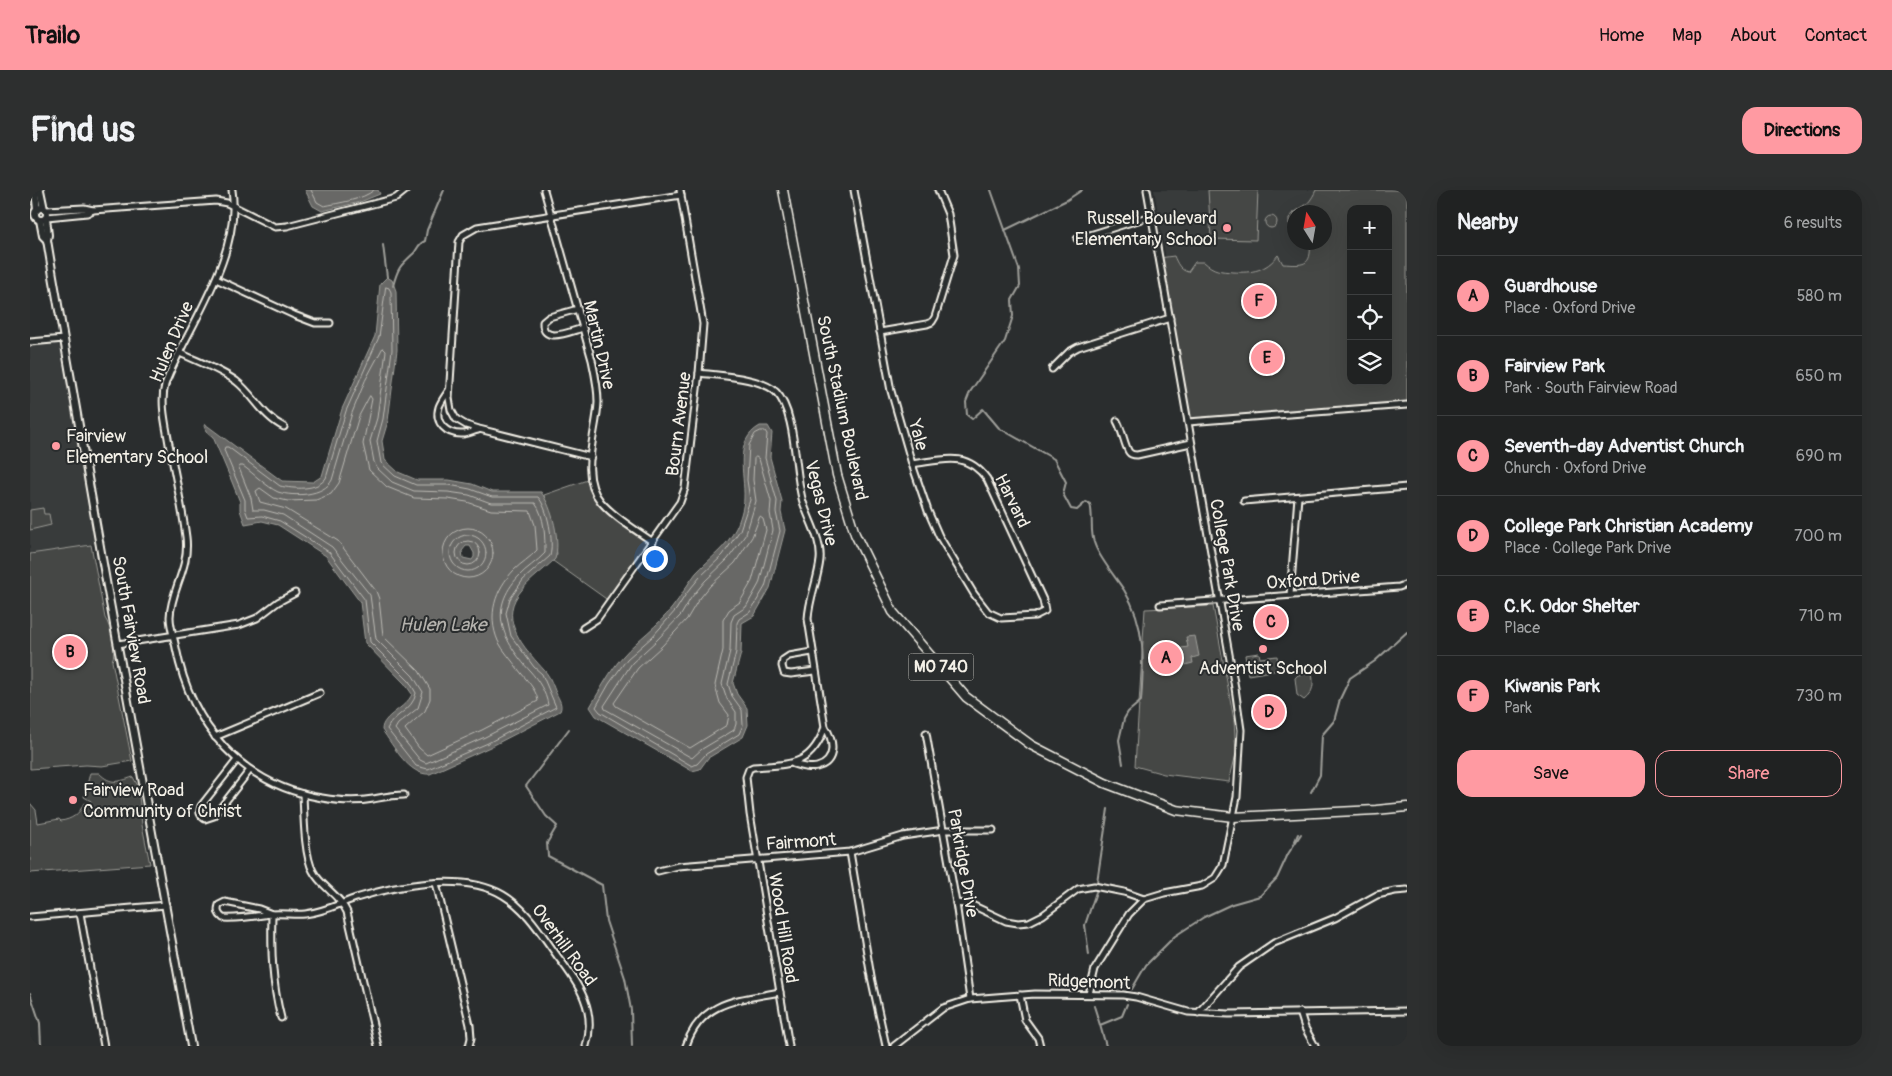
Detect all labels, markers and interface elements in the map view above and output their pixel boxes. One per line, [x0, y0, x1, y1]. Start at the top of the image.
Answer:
text: Trailo [25, 21, 80, 50]
text: Home [1599, 24, 1644, 47]
text: Map [1672, 24, 1702, 47]
text: About [1730, 24, 1776, 47]
text: Contact [1804, 24, 1867, 47]
button: Directions [1742, 107, 1862, 154]
text: Find us [30, 108, 135, 152]
north arrow [1287, 205, 1332, 250]
map controls [1347, 205, 1392, 385]
button: + [1347, 205, 1392, 250]
place label: Russell Boulevard Elementary School [1075, 207, 1217, 251]
text: Nearby [1457, 209, 1518, 236]
text: 6 results [1784, 213, 1842, 233]
marker: Russell Boulevard Elementary School [1221, 222, 1233, 234]
button: − [1347, 250, 1392, 295]
text: Guardhouse [1504, 274, 1597, 298]
pin: F [1243, 282, 1275, 320]
text: A [1468, 286, 1478, 306]
text: 580 m [1797, 286, 1842, 306]
button: locate [1347, 295, 1392, 340]
street label: Hulen Drive [145, 298, 199, 386]
street label: Martin Drive [578, 298, 620, 392]
text: Place · Oxford Drive [1504, 298, 1635, 318]
street label: South Stadium Boulevard [811, 313, 873, 503]
pin: E [1251, 339, 1283, 377]
button: layers [1347, 340, 1392, 385]
text: Fairview Park [1504, 354, 1605, 378]
text: B [1468, 366, 1478, 386]
text: 650 m [1795, 366, 1842, 386]
street label: Bourn Avenue [661, 370, 697, 477]
text: Park · South Fairview Road [1504, 378, 1678, 398]
street label: Yale [902, 416, 933, 453]
place label: Fairview Elementary School [66, 425, 208, 469]
text: Seventh-day Adventist Church [1504, 434, 1744, 458]
marker: Fairview Elementary School [50, 440, 62, 452]
text: C [1468, 446, 1478, 466]
text: 690 m [1796, 446, 1842, 466]
street label: Vegas Drive [799, 458, 843, 548]
text: Church · Oxford Drive [1504, 458, 1646, 478]
street label: Harvard [989, 470, 1035, 532]
street label: College Park Drive [1204, 497, 1250, 633]
text: College Park Christian Academy [1504, 514, 1753, 538]
text: D [1468, 526, 1478, 546]
text: 700 m [1794, 526, 1842, 546]
text: Place · College Park Drive [1504, 538, 1671, 558]
your location [642, 546, 668, 572]
street label: South Fairview Road [107, 554, 155, 706]
street label: Oxford Drive [1266, 565, 1361, 595]
text: C.K. Odor Shelter [1504, 594, 1639, 618]
pin: C [1255, 603, 1287, 641]
text: E [1469, 606, 1477, 626]
text: 710 m [1799, 606, 1842, 626]
water label: Hulen Lake [400, 613, 488, 637]
text: Place [1504, 618, 1540, 638]
pin: B [54, 633, 86, 671]
pin: A [1150, 639, 1182, 677]
marker: Adventist School [1257, 643, 1269, 655]
road number: MO 740 [908, 654, 974, 681]
place label: Adventist School [1199, 657, 1327, 680]
text: Kiwanis Park [1504, 674, 1600, 698]
text: F [1468, 686, 1478, 706]
text: 730 m [1796, 686, 1842, 706]
pin: D [1253, 693, 1285, 731]
text: Park [1504, 698, 1532, 718]
button: Save [1457, 750, 1645, 797]
button: Share [1655, 750, 1842, 797]
place label: Fairview Road Community of Christ [83, 779, 243, 823]
marker: Fairview Road Community of Christ [67, 794, 79, 806]
street label: Parkridge Drive [942, 807, 984, 919]
street label: Fairmont [765, 828, 838, 856]
street label: Wood Hill Road [763, 871, 803, 985]
street label: Overhill Road [526, 899, 602, 991]
street label: Ridgemont [1047, 969, 1132, 995]

